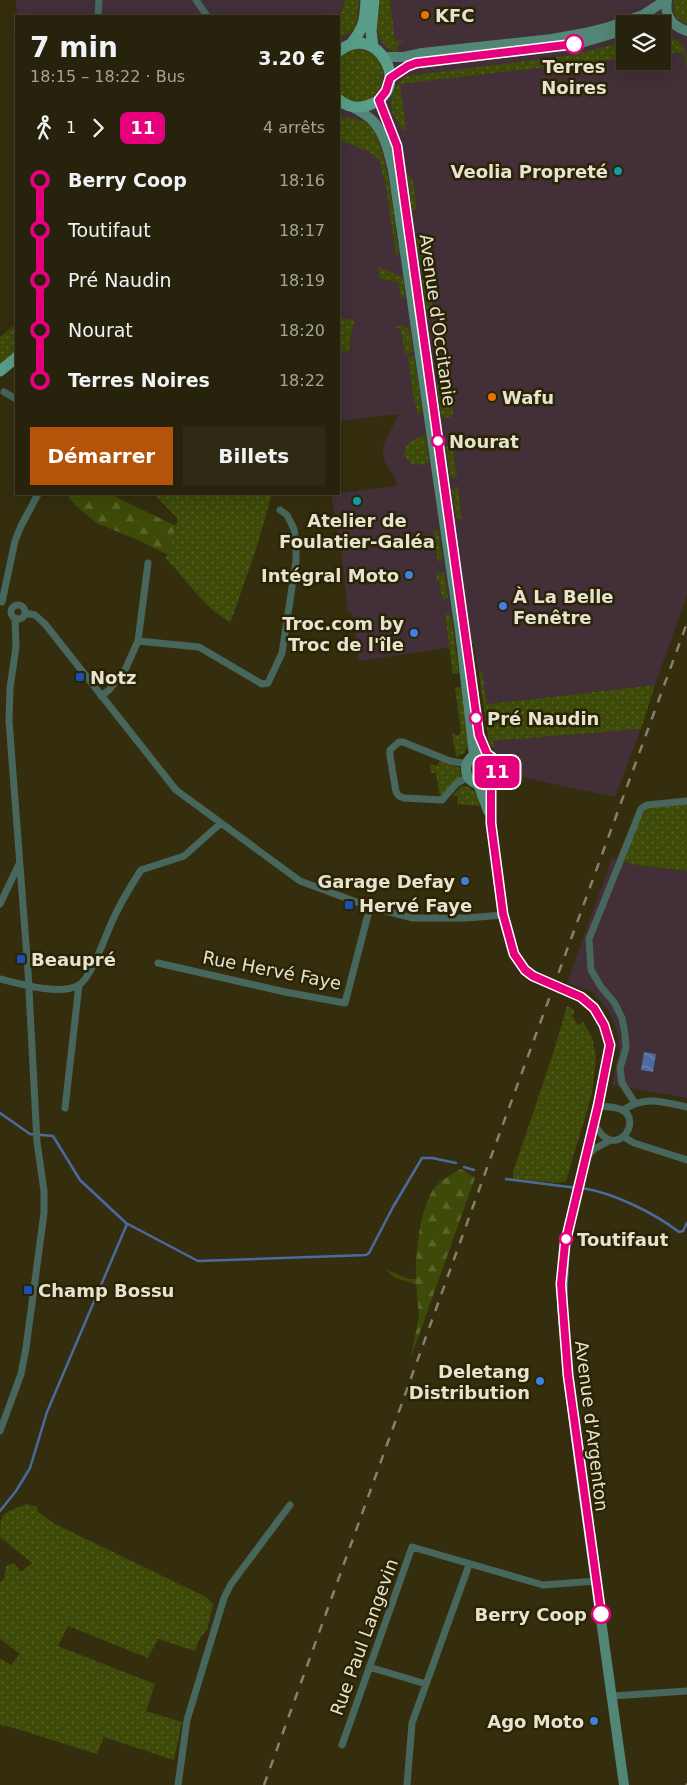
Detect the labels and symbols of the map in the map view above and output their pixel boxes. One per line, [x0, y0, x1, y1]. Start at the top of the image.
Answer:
place label: KFC [435, 5, 474, 26]
marker: KFC [419, 9, 431, 21]
marker: Terres Noires [564, 34, 584, 54]
place label: Terres Noires [541, 56, 607, 98]
place label: Veolia Propreté [451, 161, 608, 182]
marker: Veolia Propreté [612, 165, 624, 177]
street label: Avenue d'Occitanie [416, 233, 460, 407]
place label: Wafu [502, 387, 554, 408]
marker: Wafu [486, 391, 498, 403]
place label: Nourat [449, 431, 519, 452]
marker: Nourat [431, 434, 445, 448]
marker: Atelier de Foulatier-Galéa [351, 495, 363, 507]
place label: Atelier de Foulatier-Galéa [279, 510, 435, 552]
place label: Intégral Moto [261, 565, 399, 586]
marker: Intégral Moto [403, 569, 415, 581]
place label: À La Belle Fenêtre [513, 586, 614, 628]
marker: À La Belle Fenêtre [497, 600, 509, 612]
place label: Troc.com by Troc de l'île [282, 613, 404, 655]
marker: Troc.com by Troc de l'île [408, 627, 420, 639]
place label: Notz [90, 667, 137, 688]
marker: Notz [74, 671, 86, 683]
place label: Pré Naudin [487, 708, 599, 729]
marker: Pré Naudin [469, 711, 483, 725]
line badge: 11 [474, 756, 520, 788]
place label: Garage Defay [317, 871, 455, 892]
marker: Garage Defay [459, 875, 471, 887]
place label: Hervé Faye [359, 895, 472, 916]
marker: Hervé Faye [343, 899, 355, 911]
street label: Rue Hervé Faye [201, 946, 343, 994]
place label: Beaupré [31, 949, 116, 970]
marker: Beaupré [15, 953, 27, 965]
place label: Toutifaut [577, 1229, 669, 1250]
marker: Toutifaut [559, 1232, 573, 1246]
place label: Champ Bossu [38, 1280, 174, 1301]
marker: Champ Bossu [22, 1284, 34, 1296]
street label: Avenue d'Argenton [571, 1339, 613, 1513]
place label: Deletang Distribution [409, 1361, 530, 1403]
marker: Deletang Distribution [534, 1375, 546, 1387]
street label: Rue Paul Langevin [326, 1556, 402, 1718]
place label: Berry Coop [474, 1604, 587, 1625]
marker: Berry Coop [591, 1604, 611, 1624]
place label: Ago Moto [487, 1711, 584, 1732]
marker: Ago Moto [588, 1715, 600, 1727]

